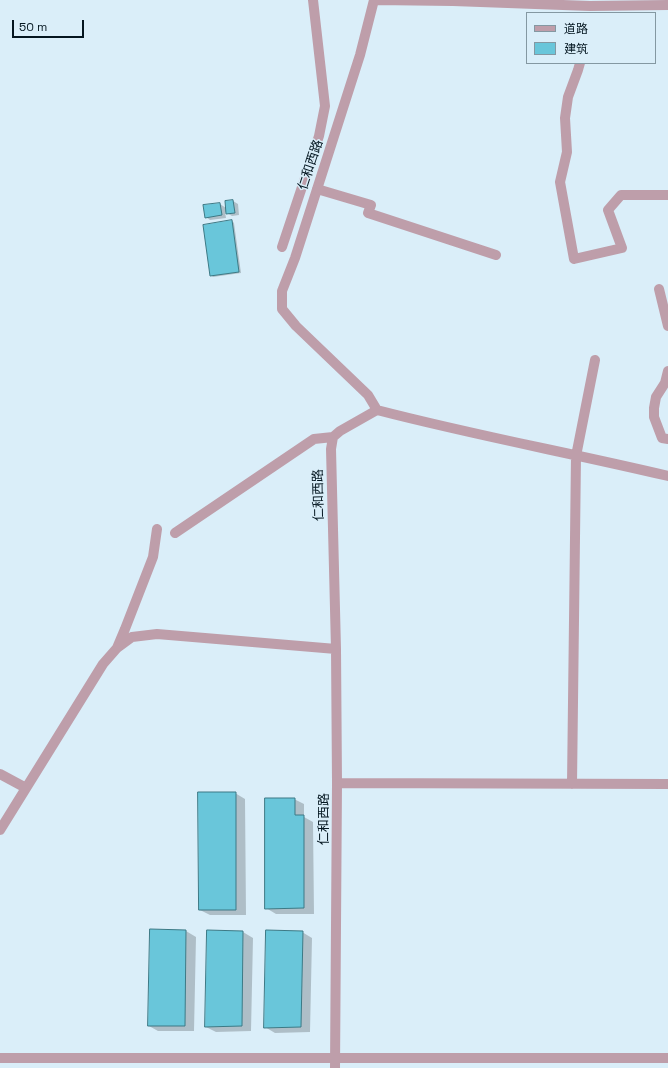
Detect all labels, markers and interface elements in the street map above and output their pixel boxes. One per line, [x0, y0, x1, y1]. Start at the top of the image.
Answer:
scale bar [14, 12, 86, 38]
legend [526, 12, 656, 64]
text: 50 m [19, 19, 47, 35]
text: 道路 [564, 21, 588, 37]
text: 建筑 [564, 41, 588, 57]
street label: 仁和西路 [296, 138, 326, 192]
street label: 仁和西路 [311, 469, 327, 521]
street label: 仁和西路 [316, 793, 332, 845]

